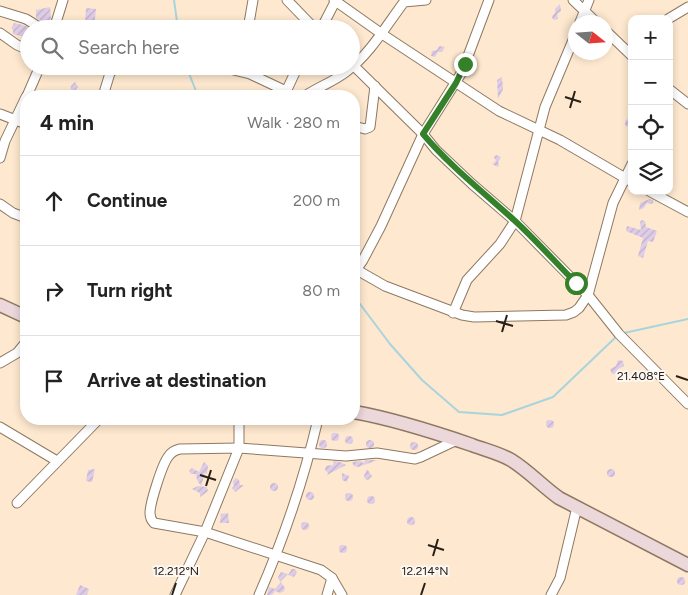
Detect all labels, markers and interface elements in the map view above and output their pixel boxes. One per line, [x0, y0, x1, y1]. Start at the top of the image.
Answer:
north arrow [568, 15, 613, 60]
map controls [628, 15, 673, 195]
button: + [628, 15, 673, 60]
search box [20, 20, 360, 75]
icon: search [38, 34, 66, 62]
text: Search here [78, 36, 180, 59]
route end [454, 53, 477, 76]
button: − [628, 60, 673, 105]
button: locate [628, 105, 673, 150]
text: 4 min [40, 110, 94, 135]
text: Walk · 280 m [247, 113, 340, 132]
button: layers [628, 150, 673, 195]
icon: ahead [40, 187, 68, 215]
text: Continue [87, 189, 167, 212]
text: 200 m [293, 191, 340, 210]
route start [565, 272, 588, 295]
icon: right [40, 277, 68, 305]
text: Turn right [87, 279, 173, 302]
text: 80 m [302, 281, 340, 300]
icon: arrive [40, 367, 68, 395]
text: Arrive at destination [87, 369, 266, 392]
text: 21.408°E [617, 369, 665, 383]
text: 12.212°N [153, 564, 199, 578]
text: 12.214°N [402, 564, 449, 578]

